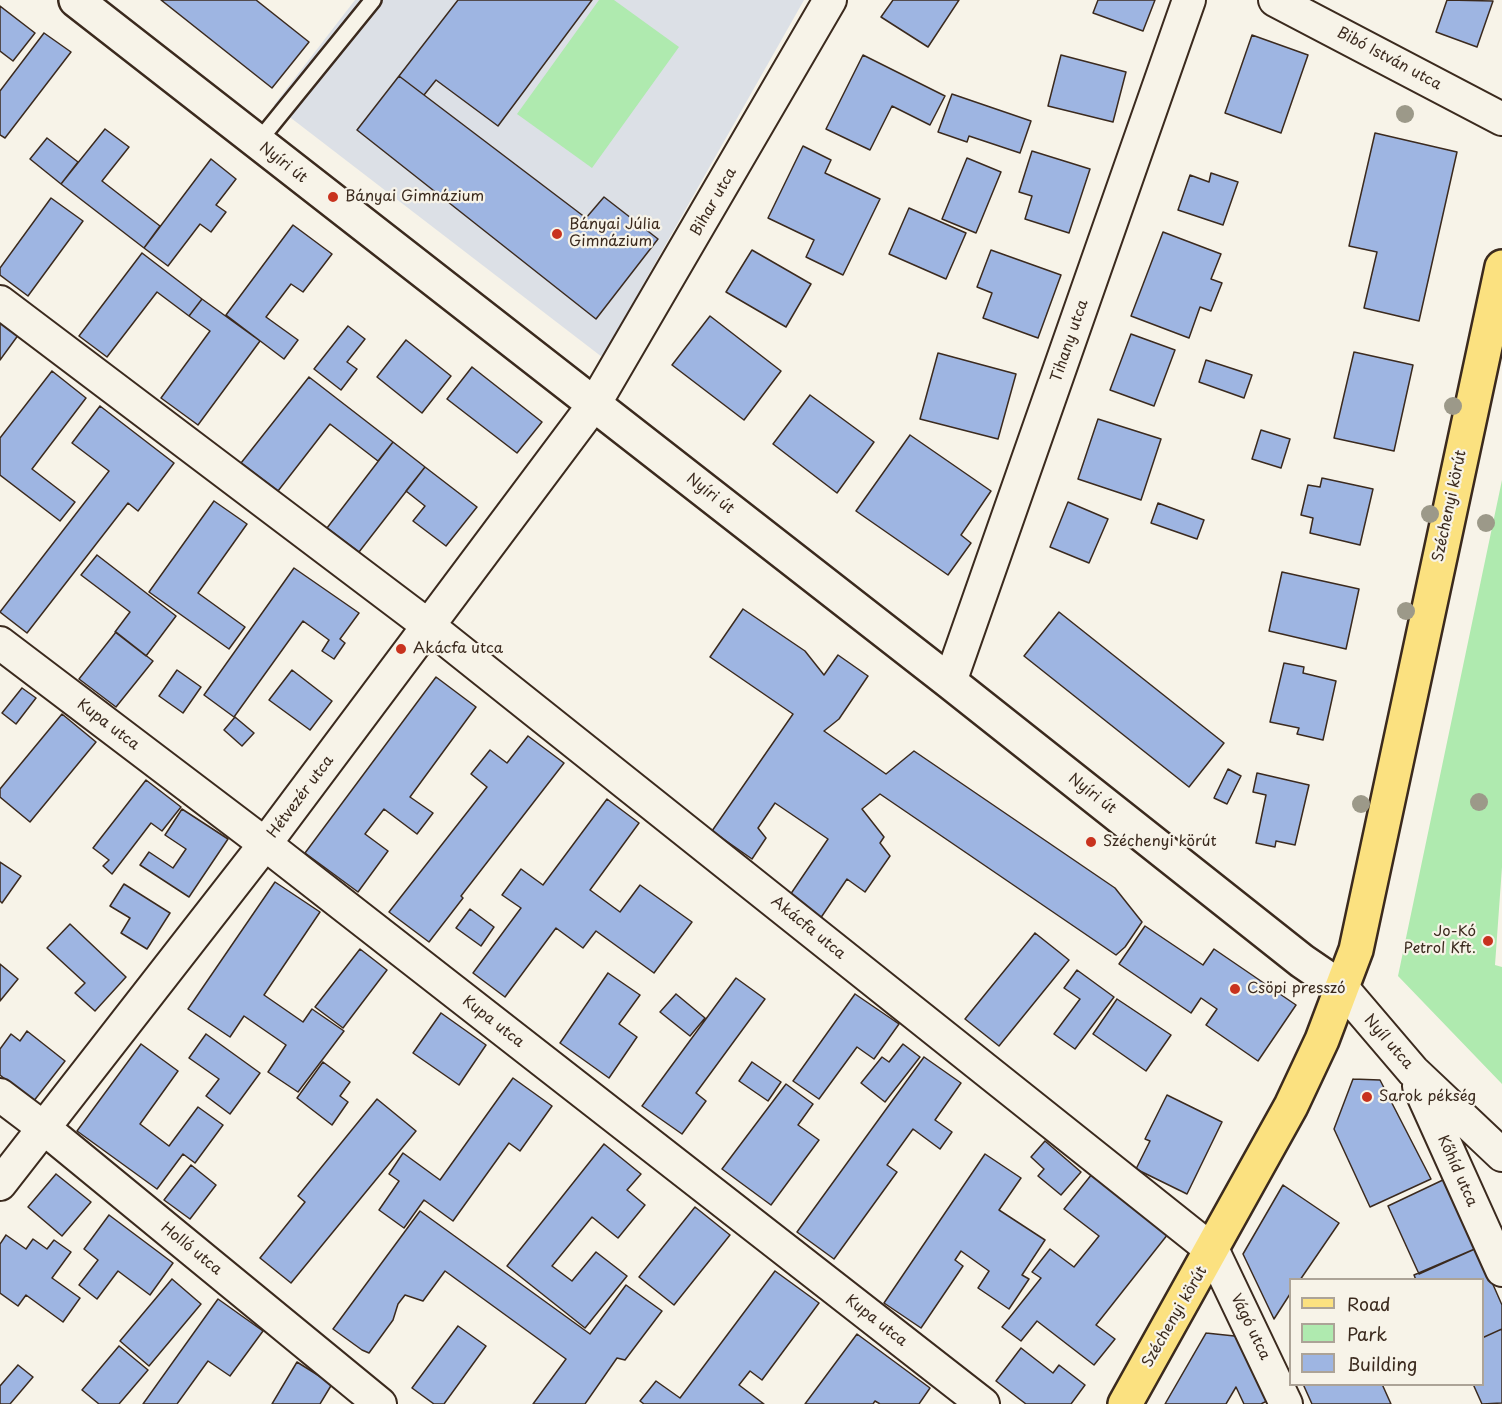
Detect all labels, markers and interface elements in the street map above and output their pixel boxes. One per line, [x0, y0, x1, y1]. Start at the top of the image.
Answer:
street label: Bibó István utca [1334, 24, 1444, 94]
street label: Nyíri út [256, 139, 310, 187]
street label: Bihar utca [687, 165, 741, 239]
place label: Bányai Gimnázium [345, 188, 484, 206]
marker: Bányai Gimnázium [326, 190, 340, 204]
place label: Bányai Júlia Gimnázium [569, 216, 660, 251]
marker: Bányai Júlia Gimnázium [550, 227, 564, 241]
street label: Tihany utca [1047, 297, 1093, 385]
street label: Széchenyi körút [1429, 449, 1471, 563]
street label: Nyíri út [683, 470, 737, 518]
place label: Akácfa utca [413, 640, 503, 658]
marker: Akácfa utca [394, 642, 408, 656]
street label: Kupa utca [73, 696, 143, 754]
street label: Hétvezér utca [264, 752, 338, 842]
street label: Nyíri út [1065, 770, 1119, 818]
place label: Széchenyi körút [1103, 833, 1217, 851]
marker: Széchenyi körút [1084, 835, 1098, 849]
street label: Akácfa utca [767, 893, 849, 963]
place label: Jo-Kó Petrol Kft. [1404, 923, 1476, 958]
marker: Jo-Kó Petrol Kft. [1481, 934, 1495, 948]
place label: Csöpi presszó [1247, 980, 1345, 998]
marker: Csöpi presszó [1228, 982, 1242, 996]
street label: Kupa utca [459, 992, 527, 1052]
street label: Nyíl utca [1359, 1011, 1417, 1073]
place label: Sarok pékség [1379, 1088, 1476, 1106]
marker: Sarok pékség [1360, 1090, 1374, 1104]
street label: Kőhíd utca [1433, 1133, 1481, 1209]
street label: Holló utca [157, 1219, 225, 1279]
street label: Széchenyi körút [1139, 1263, 1211, 1371]
legend [1289, 1278, 1484, 1386]
text: Road [1347, 1290, 1391, 1317]
street label: Kupa utca [842, 1291, 910, 1351]
street label: Vágó utca [1226, 1291, 1274, 1363]
text: Park [1347, 1320, 1387, 1347]
text: Building [1347, 1350, 1417, 1377]

